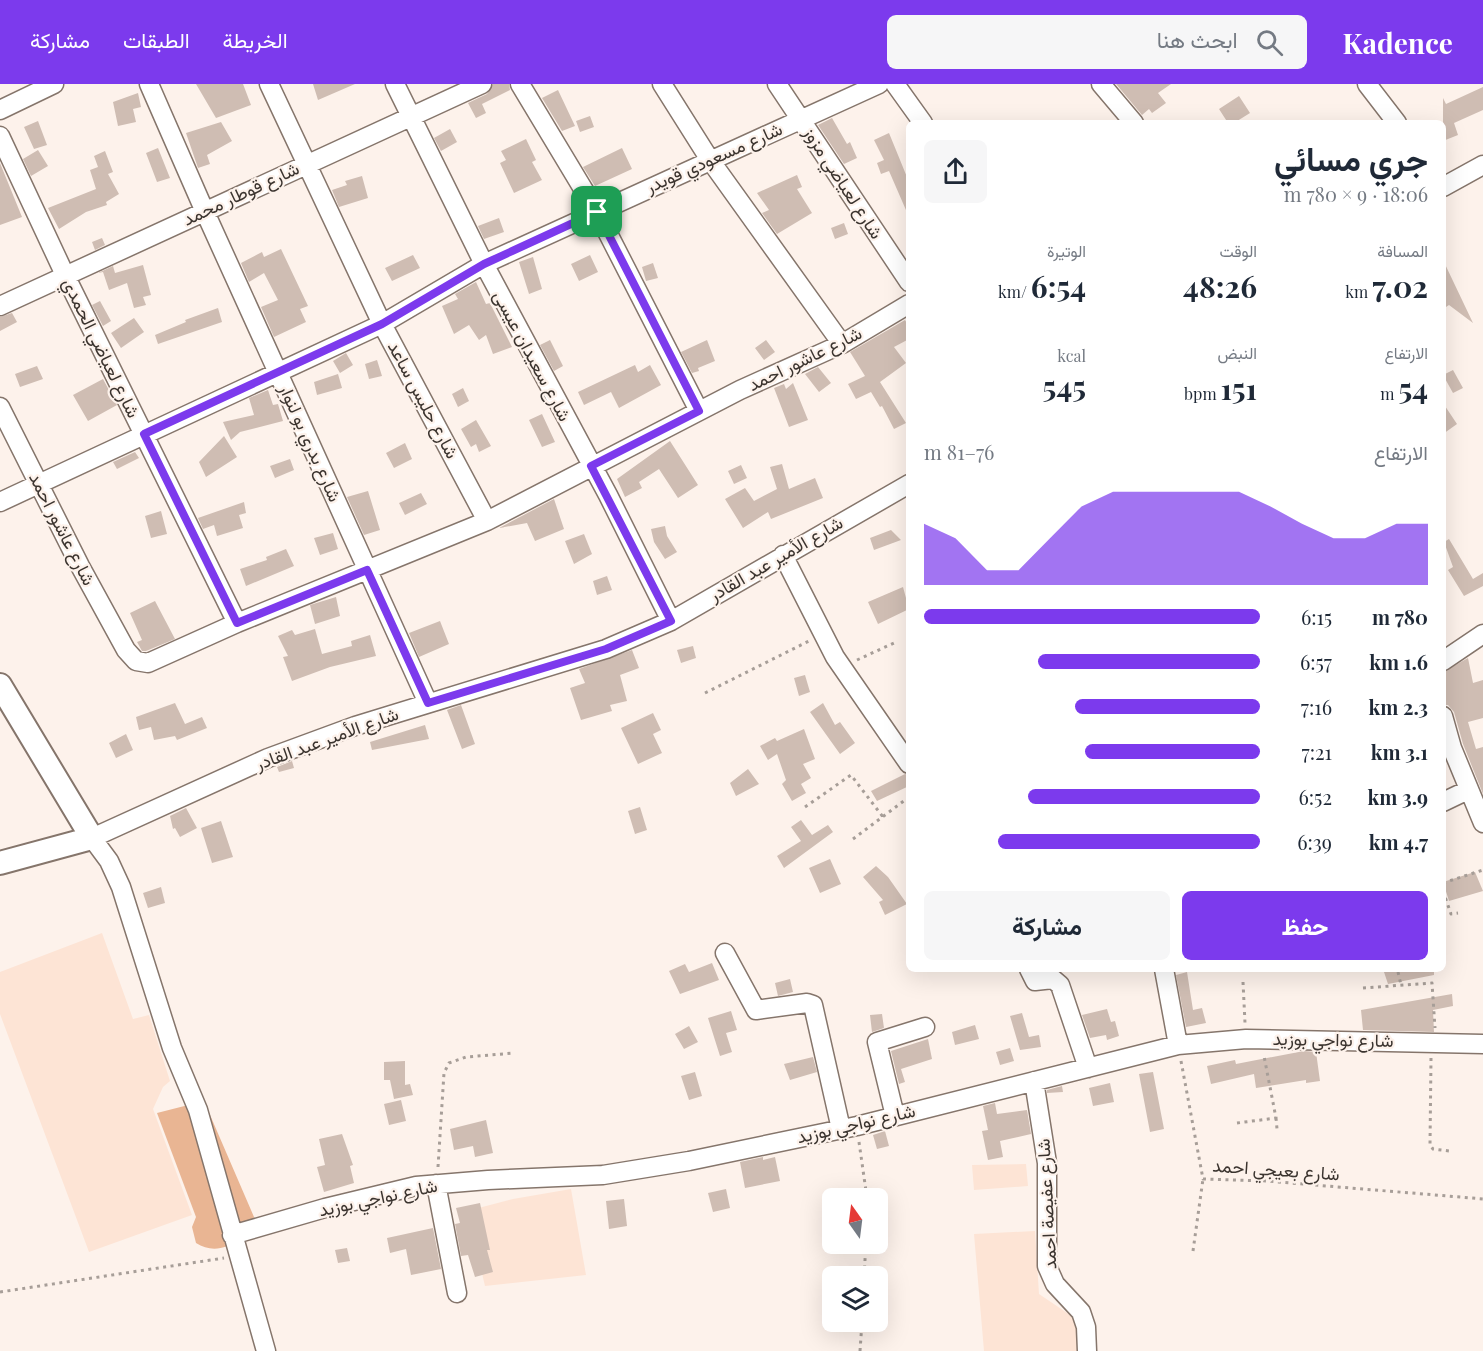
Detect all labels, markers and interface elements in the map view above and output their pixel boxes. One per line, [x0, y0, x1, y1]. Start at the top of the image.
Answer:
search box [887, 15, 1307, 69]
text: ابحث هنا [1157, 24, 1238, 54]
text: Kadence [1343, 24, 1453, 61]
text: مشاركة [30, 25, 90, 53]
text: الطبقات [123, 25, 190, 53]
text: الخريطة [223, 25, 288, 53]
icon: search [1253, 26, 1286, 59]
street label: شارع مسعودي قويدر [641, 116, 787, 202]
street label: شارع لعياضي مزوز [795, 121, 889, 245]
text: جري مسائي [1274, 135, 1428, 179]
button: share [924, 140, 987, 203]
street label: شارع قوطار محمد [179, 156, 303, 231]
text: 18:06 · 9 × 780 m [1284, 180, 1428, 207]
pin [571, 186, 622, 237]
icon: arrive [580, 195, 613, 228]
text: الوتيرة [1047, 240, 1086, 261]
text: الوقت [1219, 240, 1257, 261]
text: المسافة [1377, 240, 1428, 261]
text: 6:54 [1031, 266, 1086, 306]
text: 48:26 [1183, 266, 1257, 306]
text: 7.02 [1372, 266, 1428, 306]
street label: شارع لعياضي الحمدي [54, 274, 146, 423]
text: /km [998, 281, 1031, 302]
text: km [1345, 281, 1372, 302]
street label: شارع سعيدان عيسى [487, 286, 577, 426]
street label: شارع عاشور احمد [744, 320, 866, 397]
street label: شارع حليس ساعد [382, 337, 465, 463]
text: النبض [1217, 342, 1257, 363]
text: الارتفاع [1385, 342, 1428, 363]
text: kcal [1057, 345, 1086, 366]
text: 545 [1043, 366, 1086, 406]
text: 151 [1221, 368, 1257, 408]
text: 54 [1398, 368, 1428, 408]
street label: شارع بدري بو لنوار [270, 379, 348, 507]
text: bpm [1184, 383, 1221, 404]
text: m [1380, 383, 1398, 404]
text: 76–81 m [924, 438, 994, 465]
text: الارتفاع [1374, 438, 1428, 465]
street label: شارع عاشور احمد [23, 468, 102, 590]
street label: شارع الأمير عبد القادر [703, 510, 847, 608]
text: 6:15 [1301, 603, 1332, 630]
text: 780 m [1372, 603, 1428, 630]
text: 6:57 [1300, 648, 1332, 675]
text: 1.6 km [1369, 648, 1428, 675]
text: 7:16 [1301, 693, 1332, 720]
text: 2.3 km [1369, 693, 1428, 720]
street label: شارع الأمير عبد القادر [251, 701, 402, 776]
text: 7:21 [1302, 738, 1332, 765]
text: 3.1 km [1371, 738, 1428, 765]
text: 6:52 [1298, 783, 1332, 810]
text: 3.9 km [1367, 783, 1428, 810]
text: 6:39 [1297, 828, 1332, 855]
text: 4.7 km [1369, 828, 1428, 855]
button: مشاركة [924, 891, 1170, 960]
button: حفظ [1182, 891, 1428, 960]
street label: شارع نواجي بوزيد [1272, 1026, 1394, 1056]
street label: شارع نواجي بوزيد [794, 1098, 918, 1152]
street label: شارع عفيصة احمد [1031, 1138, 1062, 1270]
street label: شارع بعيجي احمد [1211, 1153, 1340, 1189]
street label: شارع نواجي بوزيد [316, 1173, 440, 1225]
north arrow [822, 1188, 888, 1254]
map controls [822, 1188, 888, 1332]
button: layers [822, 1266, 888, 1332]

